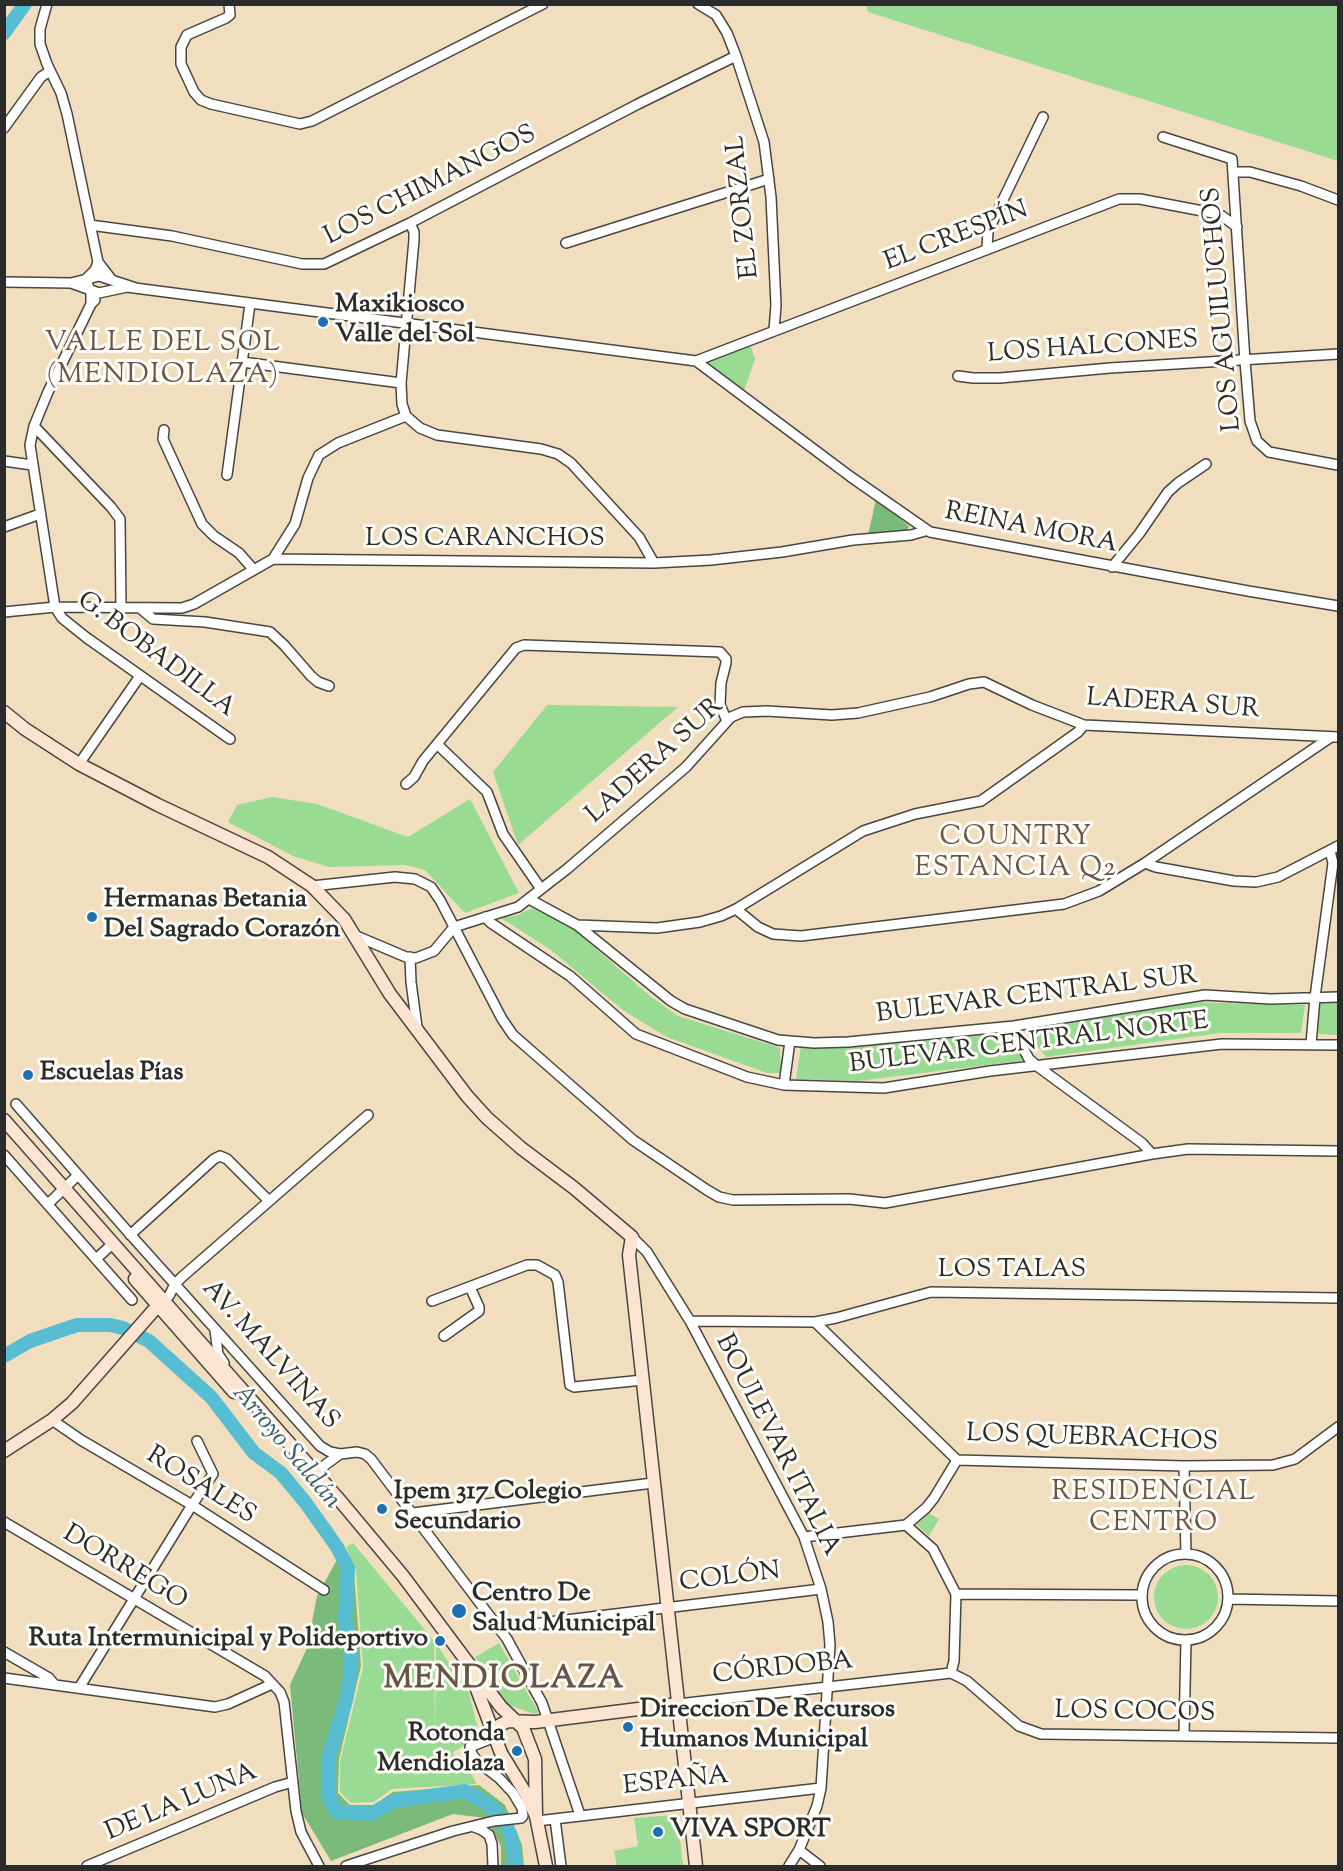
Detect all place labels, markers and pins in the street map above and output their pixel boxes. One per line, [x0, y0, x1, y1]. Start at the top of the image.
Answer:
place label: Maxikiosco Valle del Sol [335, 291, 474, 352]
marker: Maxikiosco Valle del Sol [316, 315, 330, 329]
place label: Hermanas Betania Del Sagrado Corazón [104, 886, 340, 948]
marker: Hermanas Betania Del Sagrado Corazón [85, 910, 99, 924]
place label: Escuelas Pías [40, 1059, 184, 1091]
marker: Escuelas Pías [21, 1068, 35, 1082]
place label: Ipem 317 Colegio Secundario [394, 1478, 582, 1540]
marker: Ipem 317 Colegio Secundario [375, 1502, 389, 1516]
place label: Centro De Salud Municipal [472, 1580, 655, 1642]
marker: Centro De Salud Municipal [450, 1602, 468, 1620]
place label: Ruta Intermunicipal y Polideportivo [29, 1625, 428, 1657]
marker: Ruta Intermunicipal y Polideportivo [433, 1634, 447, 1648]
place label: Direccion De Recursos Humanos Municipal [640, 1696, 895, 1757]
place label: Rotonda Mendiolaza [377, 1720, 505, 1781]
marker: Direccion De Recursos Humanos Municipal [621, 1720, 635, 1734]
marker: Rotonda Mendiolaza [510, 1744, 524, 1758]
place label: VIVA SPORT [670, 1816, 830, 1848]
marker: VIVA SPORT [651, 1825, 665, 1839]

